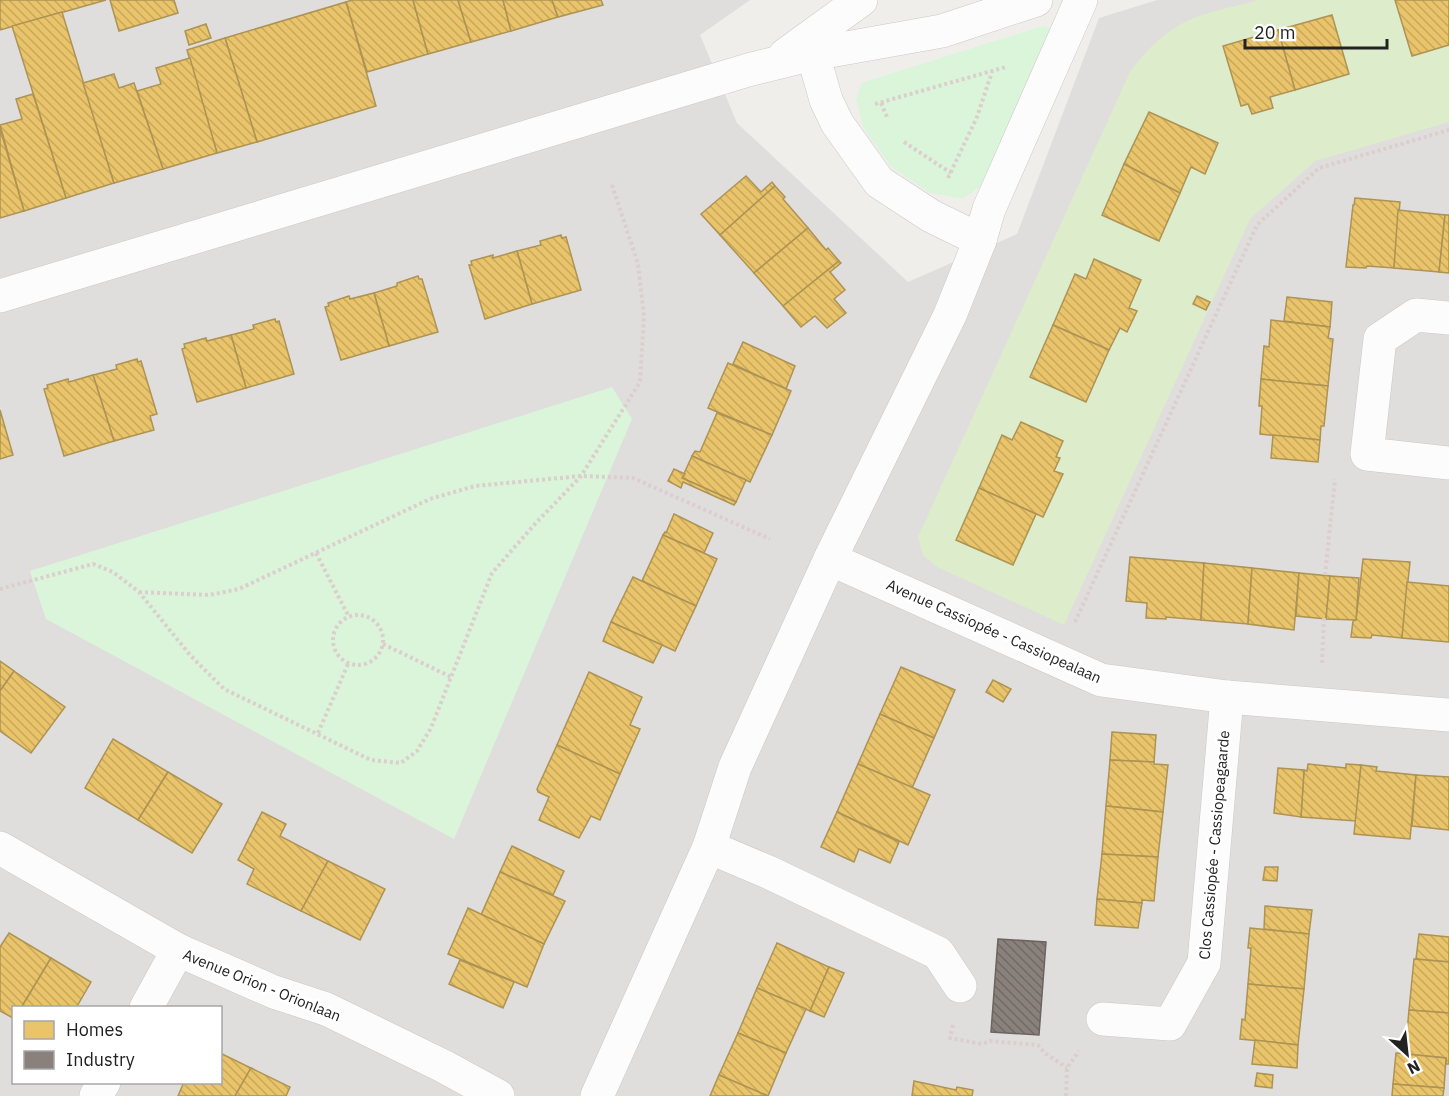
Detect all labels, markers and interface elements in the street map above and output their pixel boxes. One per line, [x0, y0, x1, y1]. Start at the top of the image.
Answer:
scale bar [1245, 12, 1388, 50]
text: 20 m [1254, 21, 1296, 44]
street label: Avenue Cassiopée - Cassiopealaan [884, 575, 1104, 687]
street label: Clos Cassiopée - Cassiopeagaarde [1195, 730, 1233, 960]
street label: Avenue Orion - Orionlaan [180, 945, 344, 1025]
legend [12, 1006, 222, 1084]
text: Homes [66, 1018, 123, 1041]
north arrow [1377, 1024, 1437, 1084]
text: Industry [66, 1048, 135, 1071]
text: N [1404, 1056, 1424, 1079]

